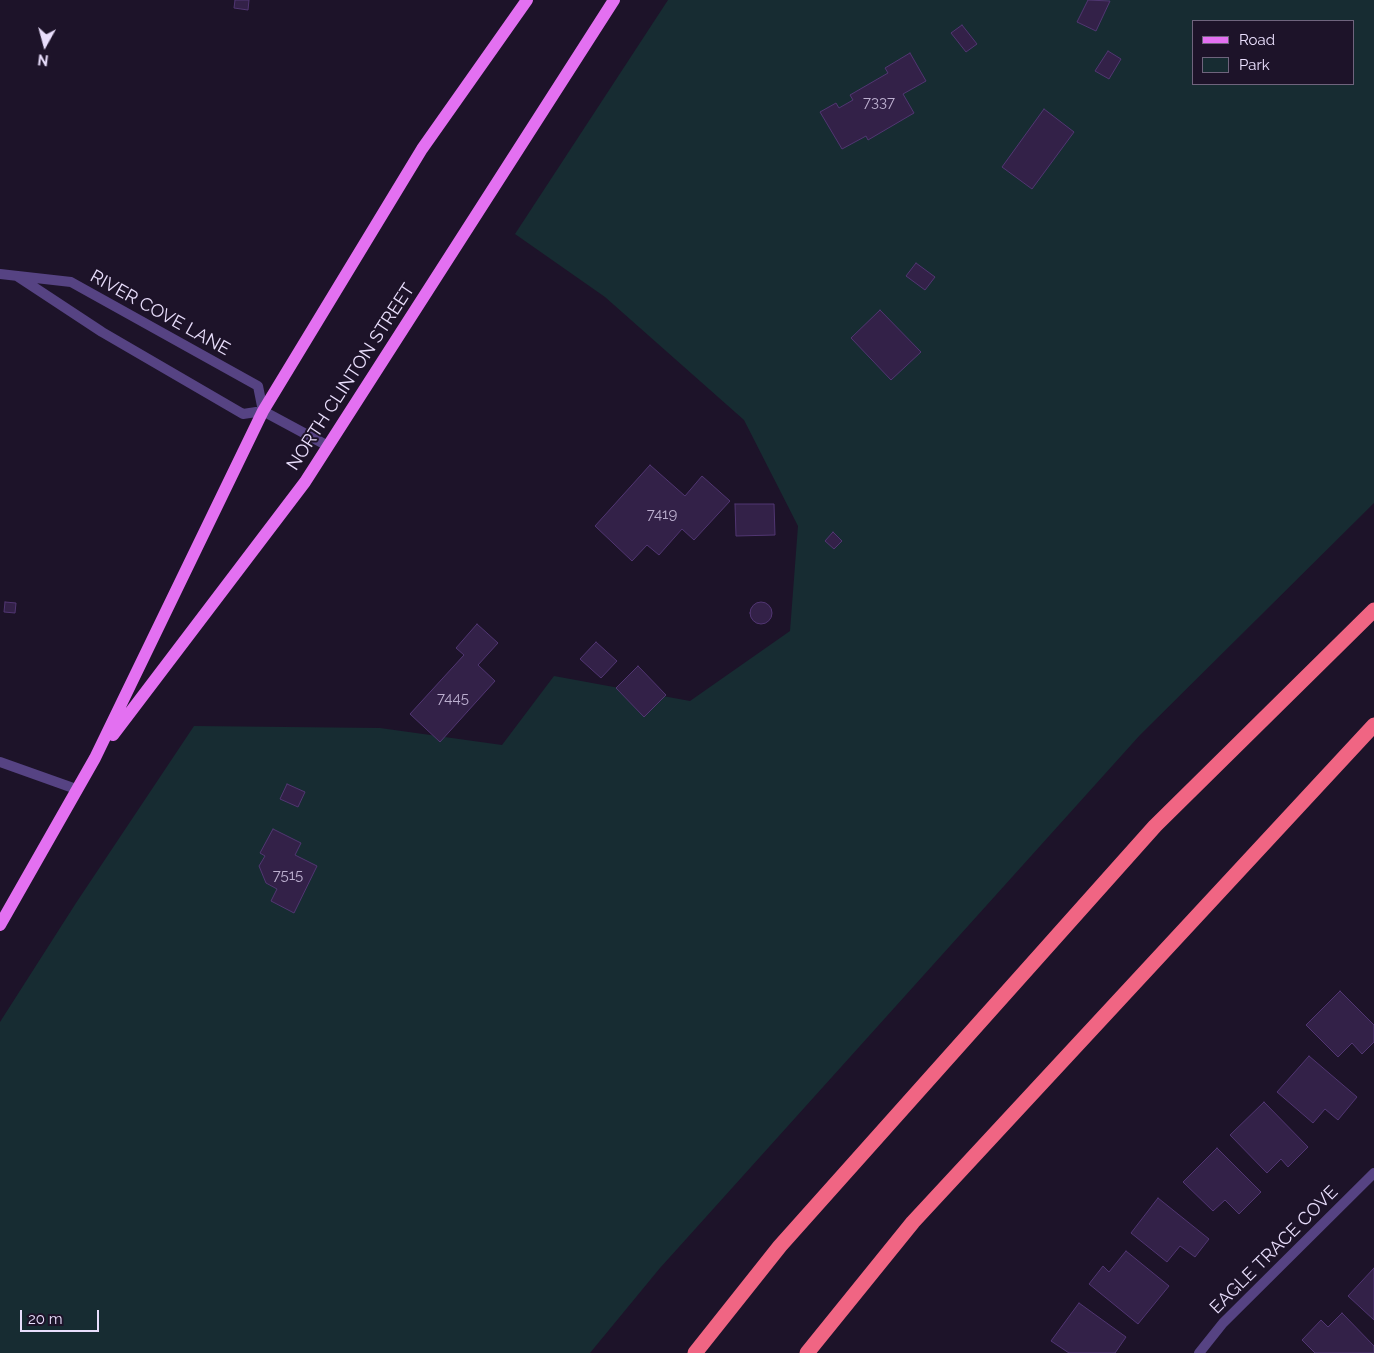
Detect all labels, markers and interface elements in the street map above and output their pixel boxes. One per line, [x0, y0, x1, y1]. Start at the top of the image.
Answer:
north arrow [20, 20, 70, 70]
legend [1192, 20, 1354, 85]
text: Road [1239, 31, 1275, 49]
text: N [37, 51, 49, 68]
text: Park [1239, 56, 1270, 74]
house number: 7337 [863, 93, 895, 111]
street label: RIVER COVE LANE [86, 266, 234, 360]
street label: NORTH CLINTON STREET [283, 280, 419, 474]
house number: 7419 [647, 505, 677, 523]
house number: 7445 [437, 689, 469, 707]
house number: 7515 [273, 866, 303, 884]
street label: EAGLE TRACE COVE [1205, 1181, 1343, 1319]
scale bar [22, 1300, 101, 1332]
text: 20 m [28, 1310, 63, 1328]

